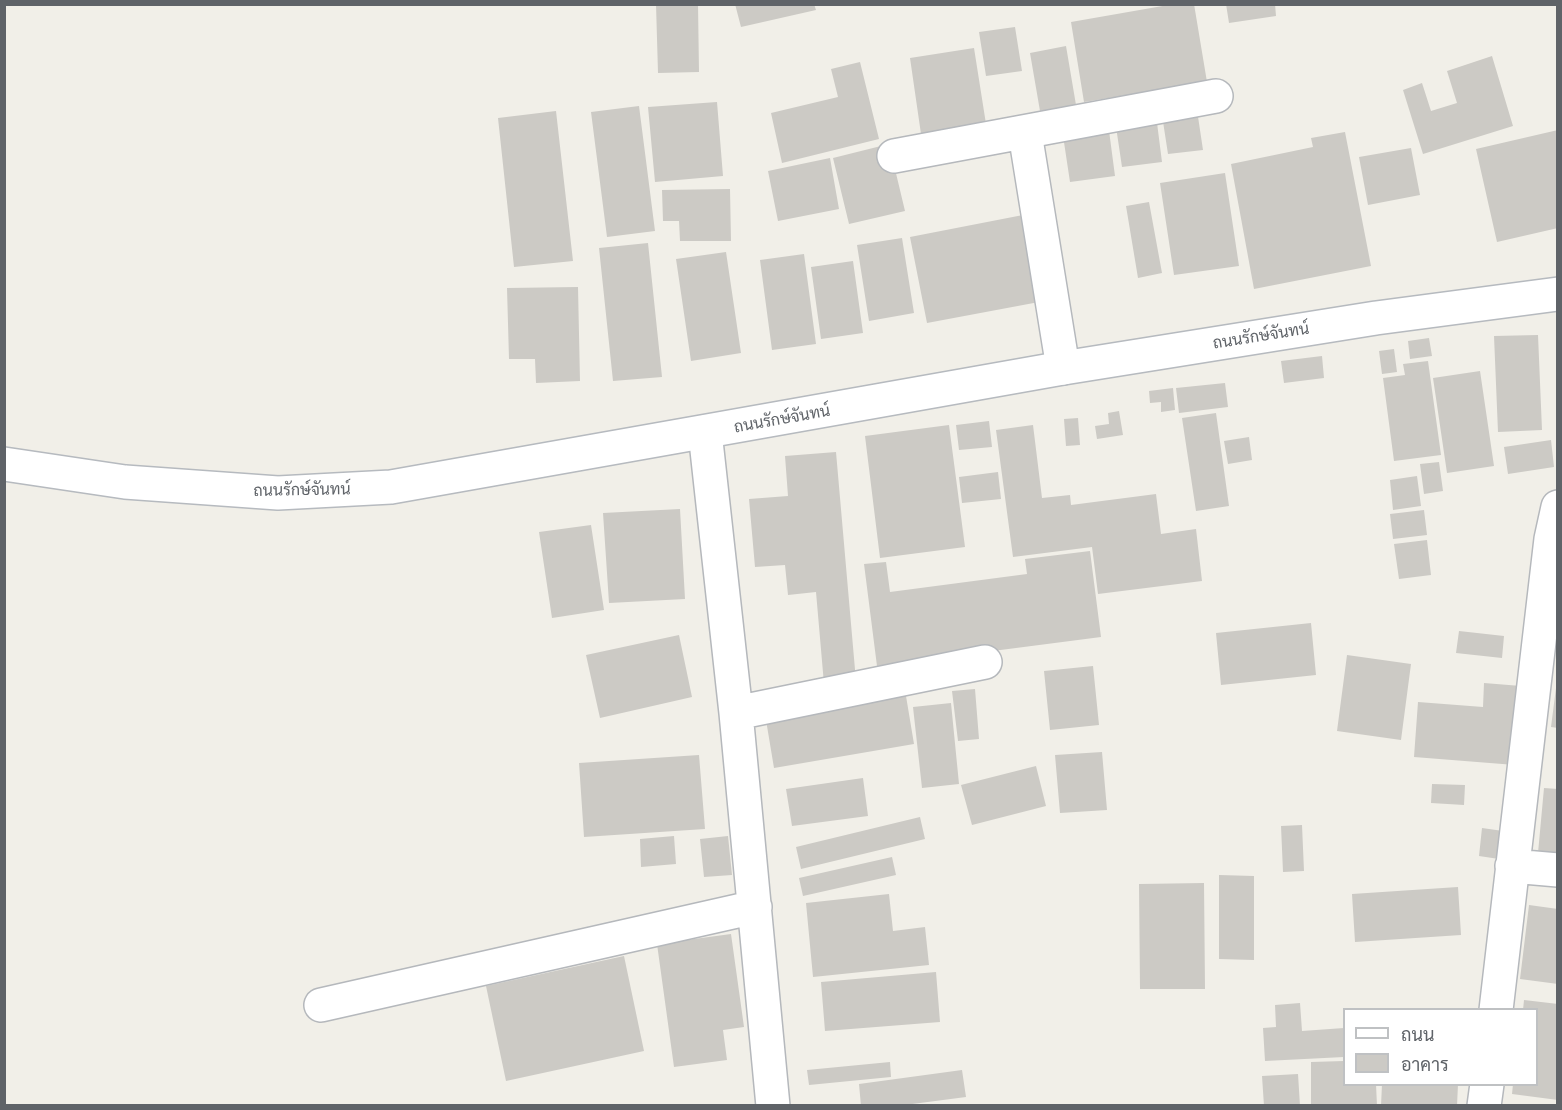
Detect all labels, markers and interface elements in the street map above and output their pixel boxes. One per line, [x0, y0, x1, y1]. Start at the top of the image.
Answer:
street label: ถนนรักษ์จันทน์ [1211, 319, 1311, 353]
street label: ถนนรักษ์จันทน์ [732, 401, 832, 437]
street label: ถนนรักษ์จันทน์ [253, 480, 351, 500]
legend [1343, 1008, 1538, 1086]
text: ถนน [1401, 1024, 1434, 1045]
text: อาคาร [1401, 1054, 1449, 1075]

